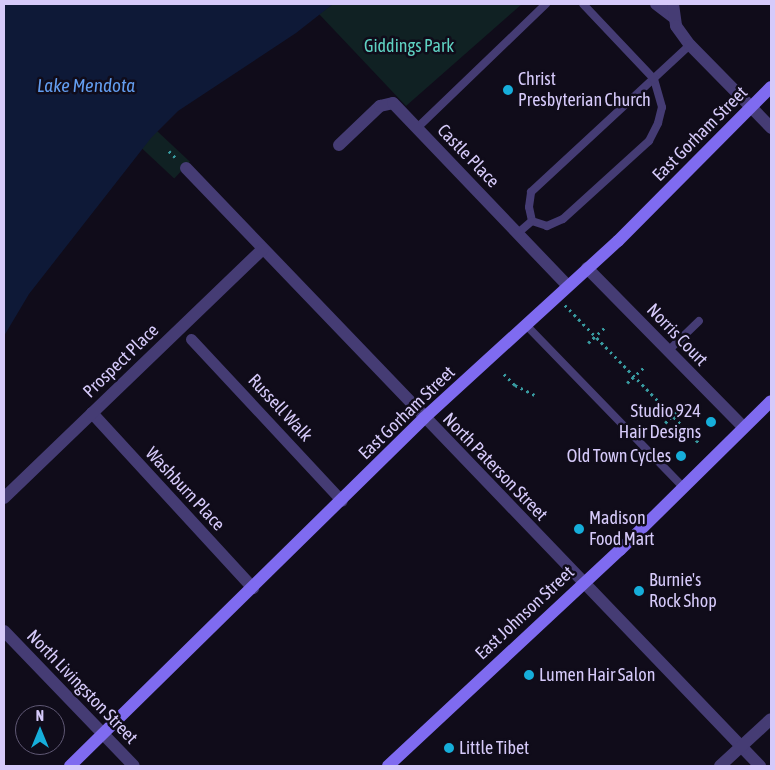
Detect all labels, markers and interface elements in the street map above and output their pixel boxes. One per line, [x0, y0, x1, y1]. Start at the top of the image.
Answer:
park label: Giddings Park [364, 35, 454, 57]
place label: Christ Presbyterian Church [518, 69, 651, 112]
water label: Lake Mendota [37, 75, 135, 97]
street label: East Gorham Street [648, 82, 752, 186]
marker: Christ Presbyterian Church [502, 84, 514, 96]
street label: Castle Place [432, 120, 504, 192]
street label: Norris Court [642, 299, 712, 371]
street label: Prospect Place [79, 320, 163, 402]
street label: East Gorham Street [354, 362, 460, 464]
street label: Russell Walk [243, 370, 317, 446]
place label: Studio 924 Hair Designs [619, 401, 701, 444]
street label: North Paterson Street [438, 409, 552, 525]
marker: Studio 924 Hair Designs [705, 416, 717, 428]
street label: Washburn Place [141, 443, 229, 535]
place label: Old Town Cycles [567, 445, 671, 467]
marker: Old Town Cycles [675, 450, 687, 462]
place label: Madison Food Mart [589, 508, 655, 550]
marker: Madison Food Mart [573, 523, 585, 535]
street label: East Johnson Street [471, 562, 579, 664]
place label: Burnie's Rock Shop [649, 570, 717, 612]
marker: Burnie's Rock Shop [633, 585, 645, 597]
street label: North Livingston Street [22, 625, 142, 749]
place label: Lumen Hair Salon [539, 664, 655, 686]
marker: Lumen Hair Salon [523, 669, 535, 681]
north arrow [15, 705, 65, 755]
place label: Little Tibet [459, 737, 529, 759]
marker: Little Tibet [443, 742, 455, 754]

